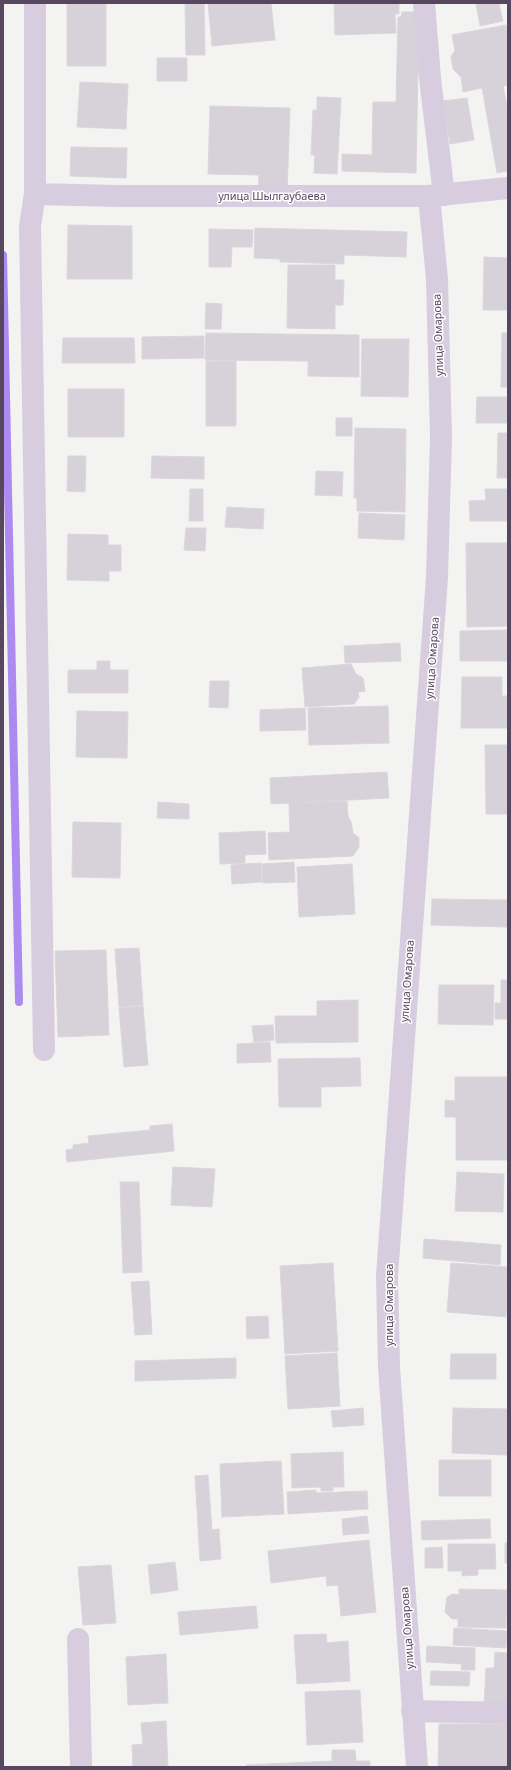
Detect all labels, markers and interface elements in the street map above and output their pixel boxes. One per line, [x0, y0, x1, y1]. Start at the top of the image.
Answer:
street label: улица Шылгаубаева [218, 188, 326, 203]
street label: улица Омарова [429, 294, 446, 377]
street label: улица Омарова [421, 616, 442, 700]
street label: улица Омарова [396, 939, 417, 1023]
street label: улица Омарова [381, 1264, 396, 1346]
street label: улица Омарова [396, 1586, 417, 1670]

